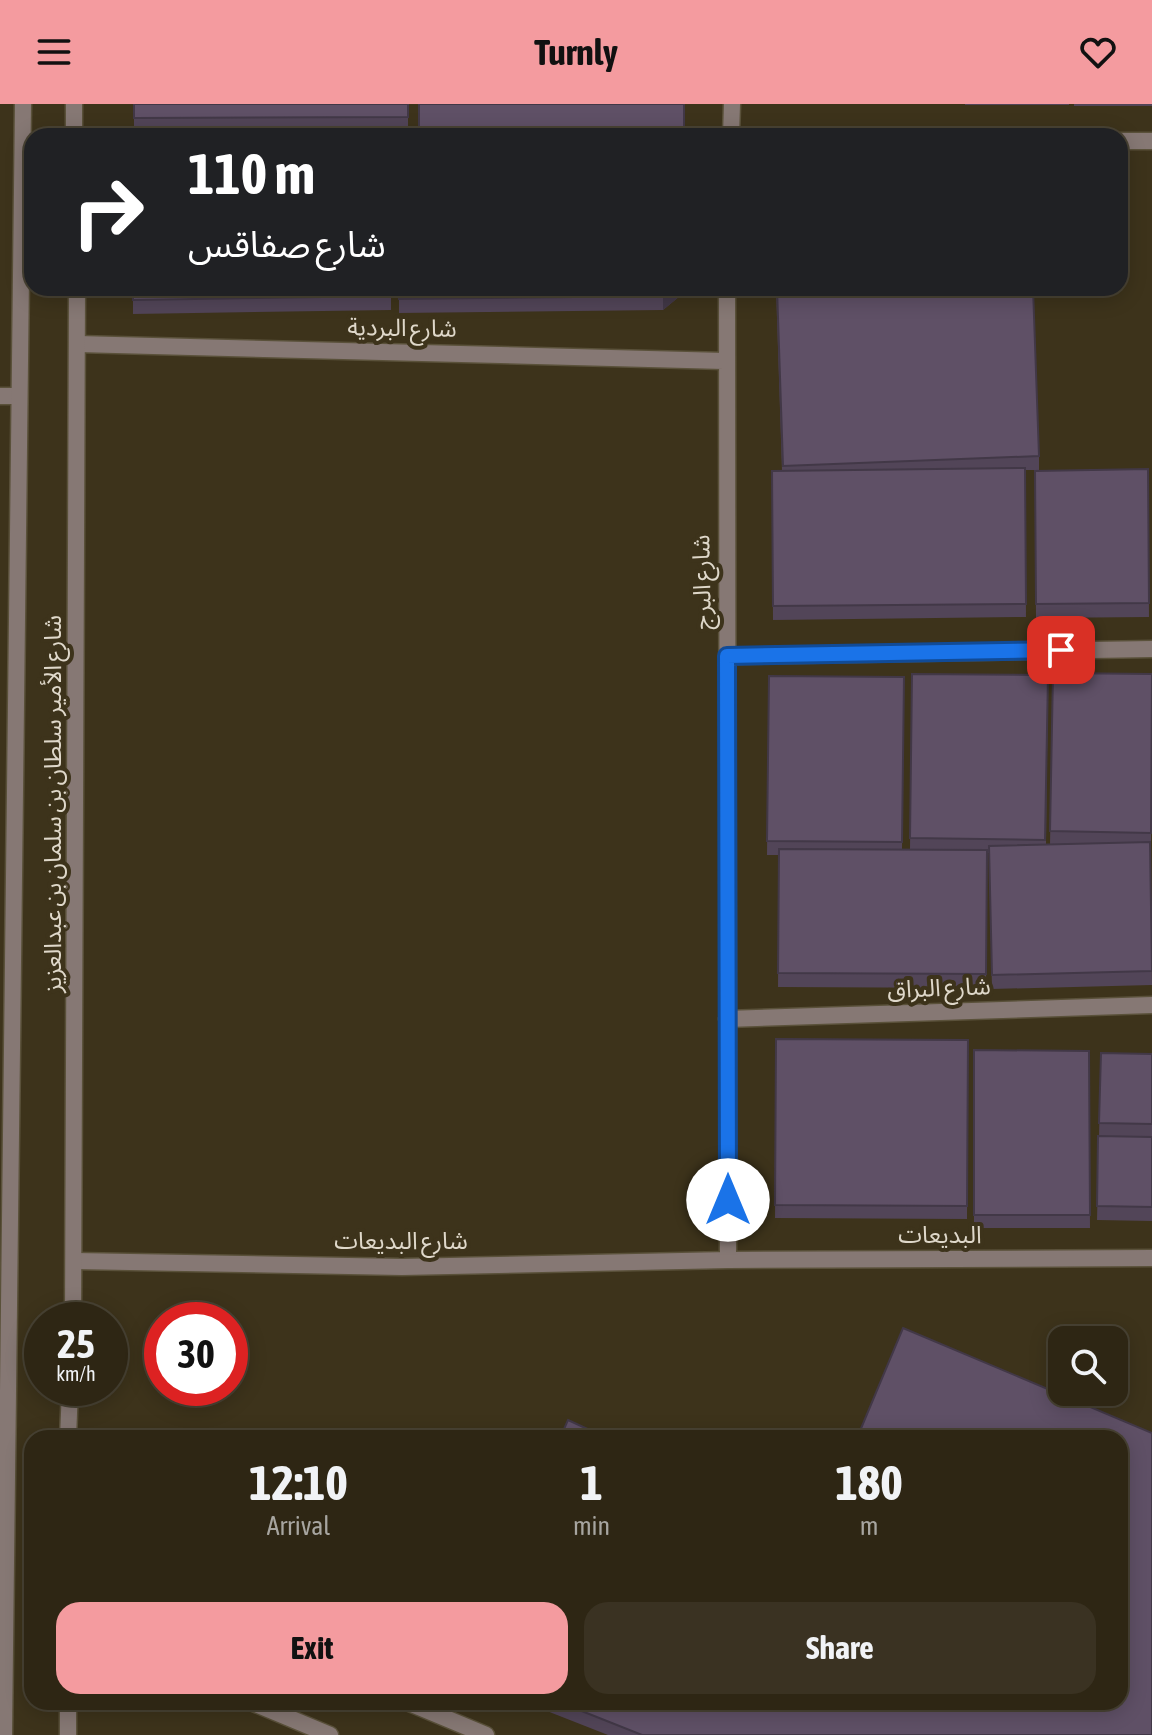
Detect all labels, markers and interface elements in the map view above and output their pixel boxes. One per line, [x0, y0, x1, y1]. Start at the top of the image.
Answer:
icon: menu [32, 30, 76, 74]
icon: heart [1076, 30, 1120, 74]
text: Turnly [534, 31, 618, 73]
text: 110 m [188, 142, 315, 206]
icon: right [56, 160, 160, 264]
text: شارع صفاقس [188, 223, 386, 265]
street label: شارع البردية [347, 313, 457, 346]
street label: شارع البرج [687, 534, 720, 630]
street label: شارع الأمير سلطان بن سلمان بن عبدالعزيز [39, 615, 70, 994]
pin [1027, 616, 1095, 684]
icon: arrive [1039, 628, 1083, 672]
street label: شارع البراق [887, 972, 991, 1007]
position arrow [686, 1158, 770, 1242]
street label: البديعات [898, 1221, 982, 1248]
street label: شارع البديعات [334, 1227, 468, 1258]
speed limit sign: 30 [144, 1302, 248, 1406]
text: 25 [57, 1321, 95, 1366]
map controls [1048, 1326, 1128, 1406]
button: search [1048, 1326, 1128, 1406]
text: km/h [56, 1362, 96, 1385]
text: 12:10 [249, 1455, 348, 1510]
text: 1 [580, 1455, 603, 1510]
text: 180 [835, 1455, 903, 1510]
text: Arrival [267, 1511, 330, 1541]
text: min [573, 1511, 610, 1541]
text: m [860, 1511, 878, 1541]
button: Exit [56, 1602, 568, 1694]
button: Share [584, 1602, 1096, 1694]

